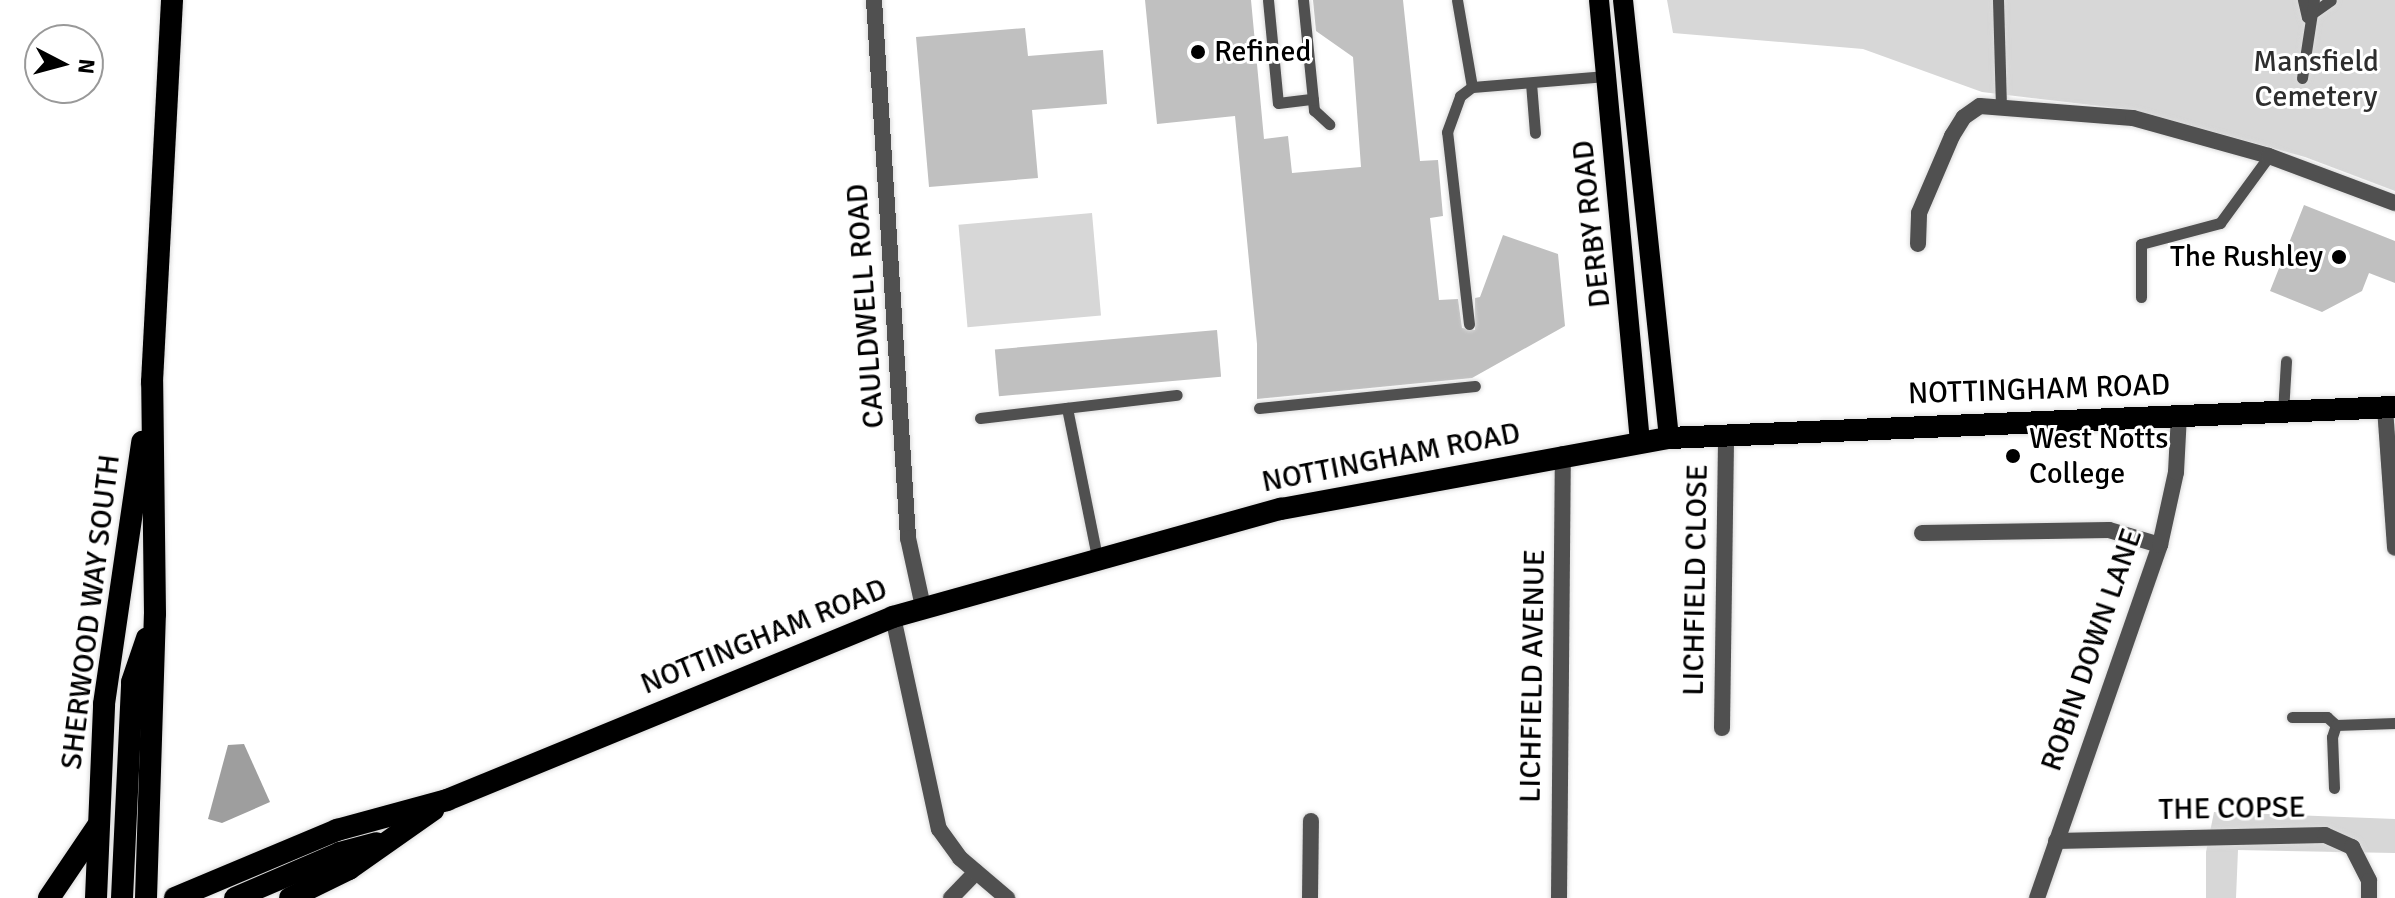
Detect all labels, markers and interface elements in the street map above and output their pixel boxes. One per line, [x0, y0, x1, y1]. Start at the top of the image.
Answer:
north arrow [24, 24, 104, 104]
place label: Refined [1214, 34, 1311, 70]
marker: Refined [1189, 43, 1207, 61]
park label: Mansfield Cemetery [2253, 44, 2379, 114]
text: N [72, 57, 101, 75]
street label: DERBY ROAD [1565, 138, 1619, 310]
street label: CAULDWELL ROAD [839, 182, 893, 430]
place label: The Rushley [2170, 239, 2323, 275]
marker: The Rushley [2330, 248, 2348, 266]
street label: NOTTINGHAM ROAD [1907, 367, 2171, 413]
street label: NOTTINGHAM ROAD [1259, 415, 1523, 501]
place label: West Notts College [2029, 421, 2168, 492]
marker: West Notts College [2004, 447, 2022, 465]
street label: SHERWOOD WAY SOUTH [54, 453, 128, 771]
street label: LICHFIELD CLOSE [1676, 464, 1716, 696]
street label: ROBIN DOWN LANE [2034, 524, 2150, 776]
street label: LICHFIELD AVENUE [1513, 549, 1553, 803]
street label: NOTTINGHAM ROAD [636, 571, 892, 703]
street label: THE COPSE [2158, 790, 2306, 828]

